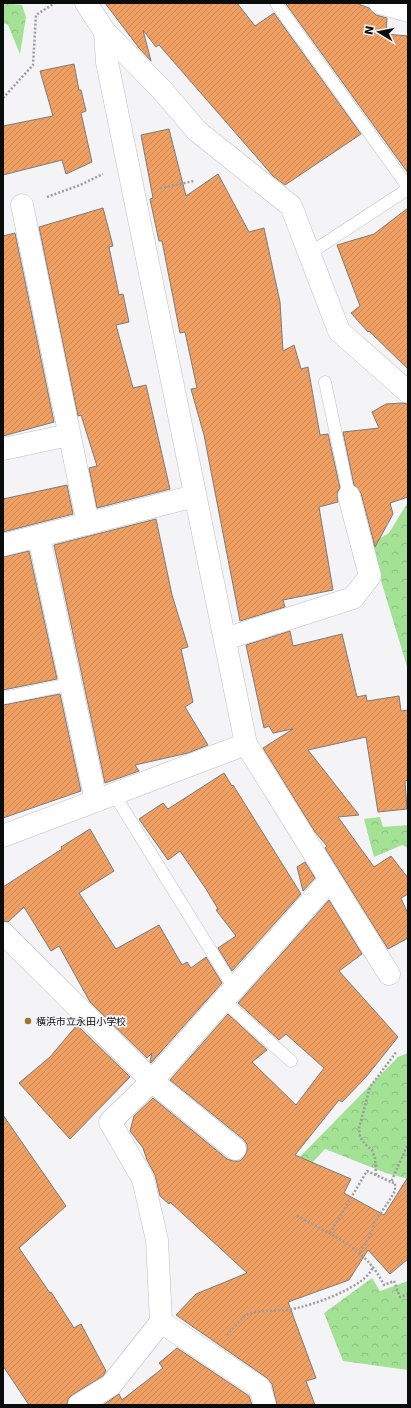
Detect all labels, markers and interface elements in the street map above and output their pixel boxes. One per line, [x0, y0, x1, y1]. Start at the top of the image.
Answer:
north arrow [359, 12, 399, 52]
text: N [362, 25, 377, 36]
marker: 横浜市立永田小学校 [23, 1016, 33, 1026]
place label: 横浜市立永田小学校 [36, 1016, 126, 1027]

